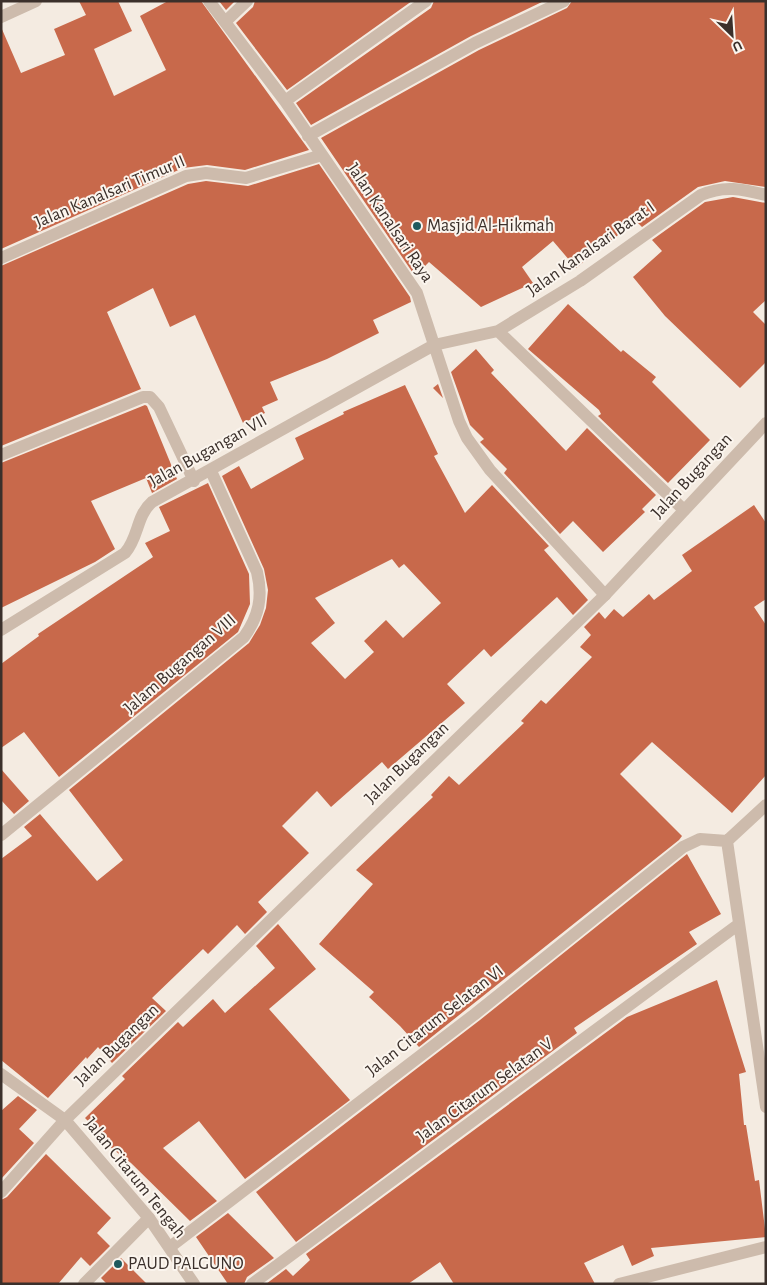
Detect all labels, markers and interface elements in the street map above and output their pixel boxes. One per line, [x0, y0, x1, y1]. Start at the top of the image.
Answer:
north arrow [707, 10, 757, 60]
text: U [730, 38, 744, 54]
street label: Jalan Kanalsari Timur II [32, 152, 188, 232]
street label: Jalan Kanalsari Raya [344, 160, 436, 286]
street label: Jalan Kanalsari Barat I [524, 198, 658, 300]
place label: Masjid Al-Hikmah [427, 217, 554, 235]
marker: Masjid Al-Hikmah [411, 220, 423, 232]
street label: Jalan Bugangan VII [146, 411, 270, 491]
street label: Jalan Bugangan [648, 430, 736, 522]
street label: Jalam Bugangan VIII [121, 611, 239, 717]
street label: Jalan Bugangan [361, 719, 453, 807]
street label: Jalan Citarum Selatan VI [363, 962, 507, 1080]
street label: Jalan Bugangan [71, 1001, 163, 1089]
street label: Jalan Citarum Selatan V [414, 1034, 557, 1145]
street label: Jalan Citarum Tengah [81, 1114, 189, 1242]
place label: PAUD PALGUNO [128, 1255, 244, 1273]
marker: PAUD PALGUNO [112, 1258, 124, 1270]

